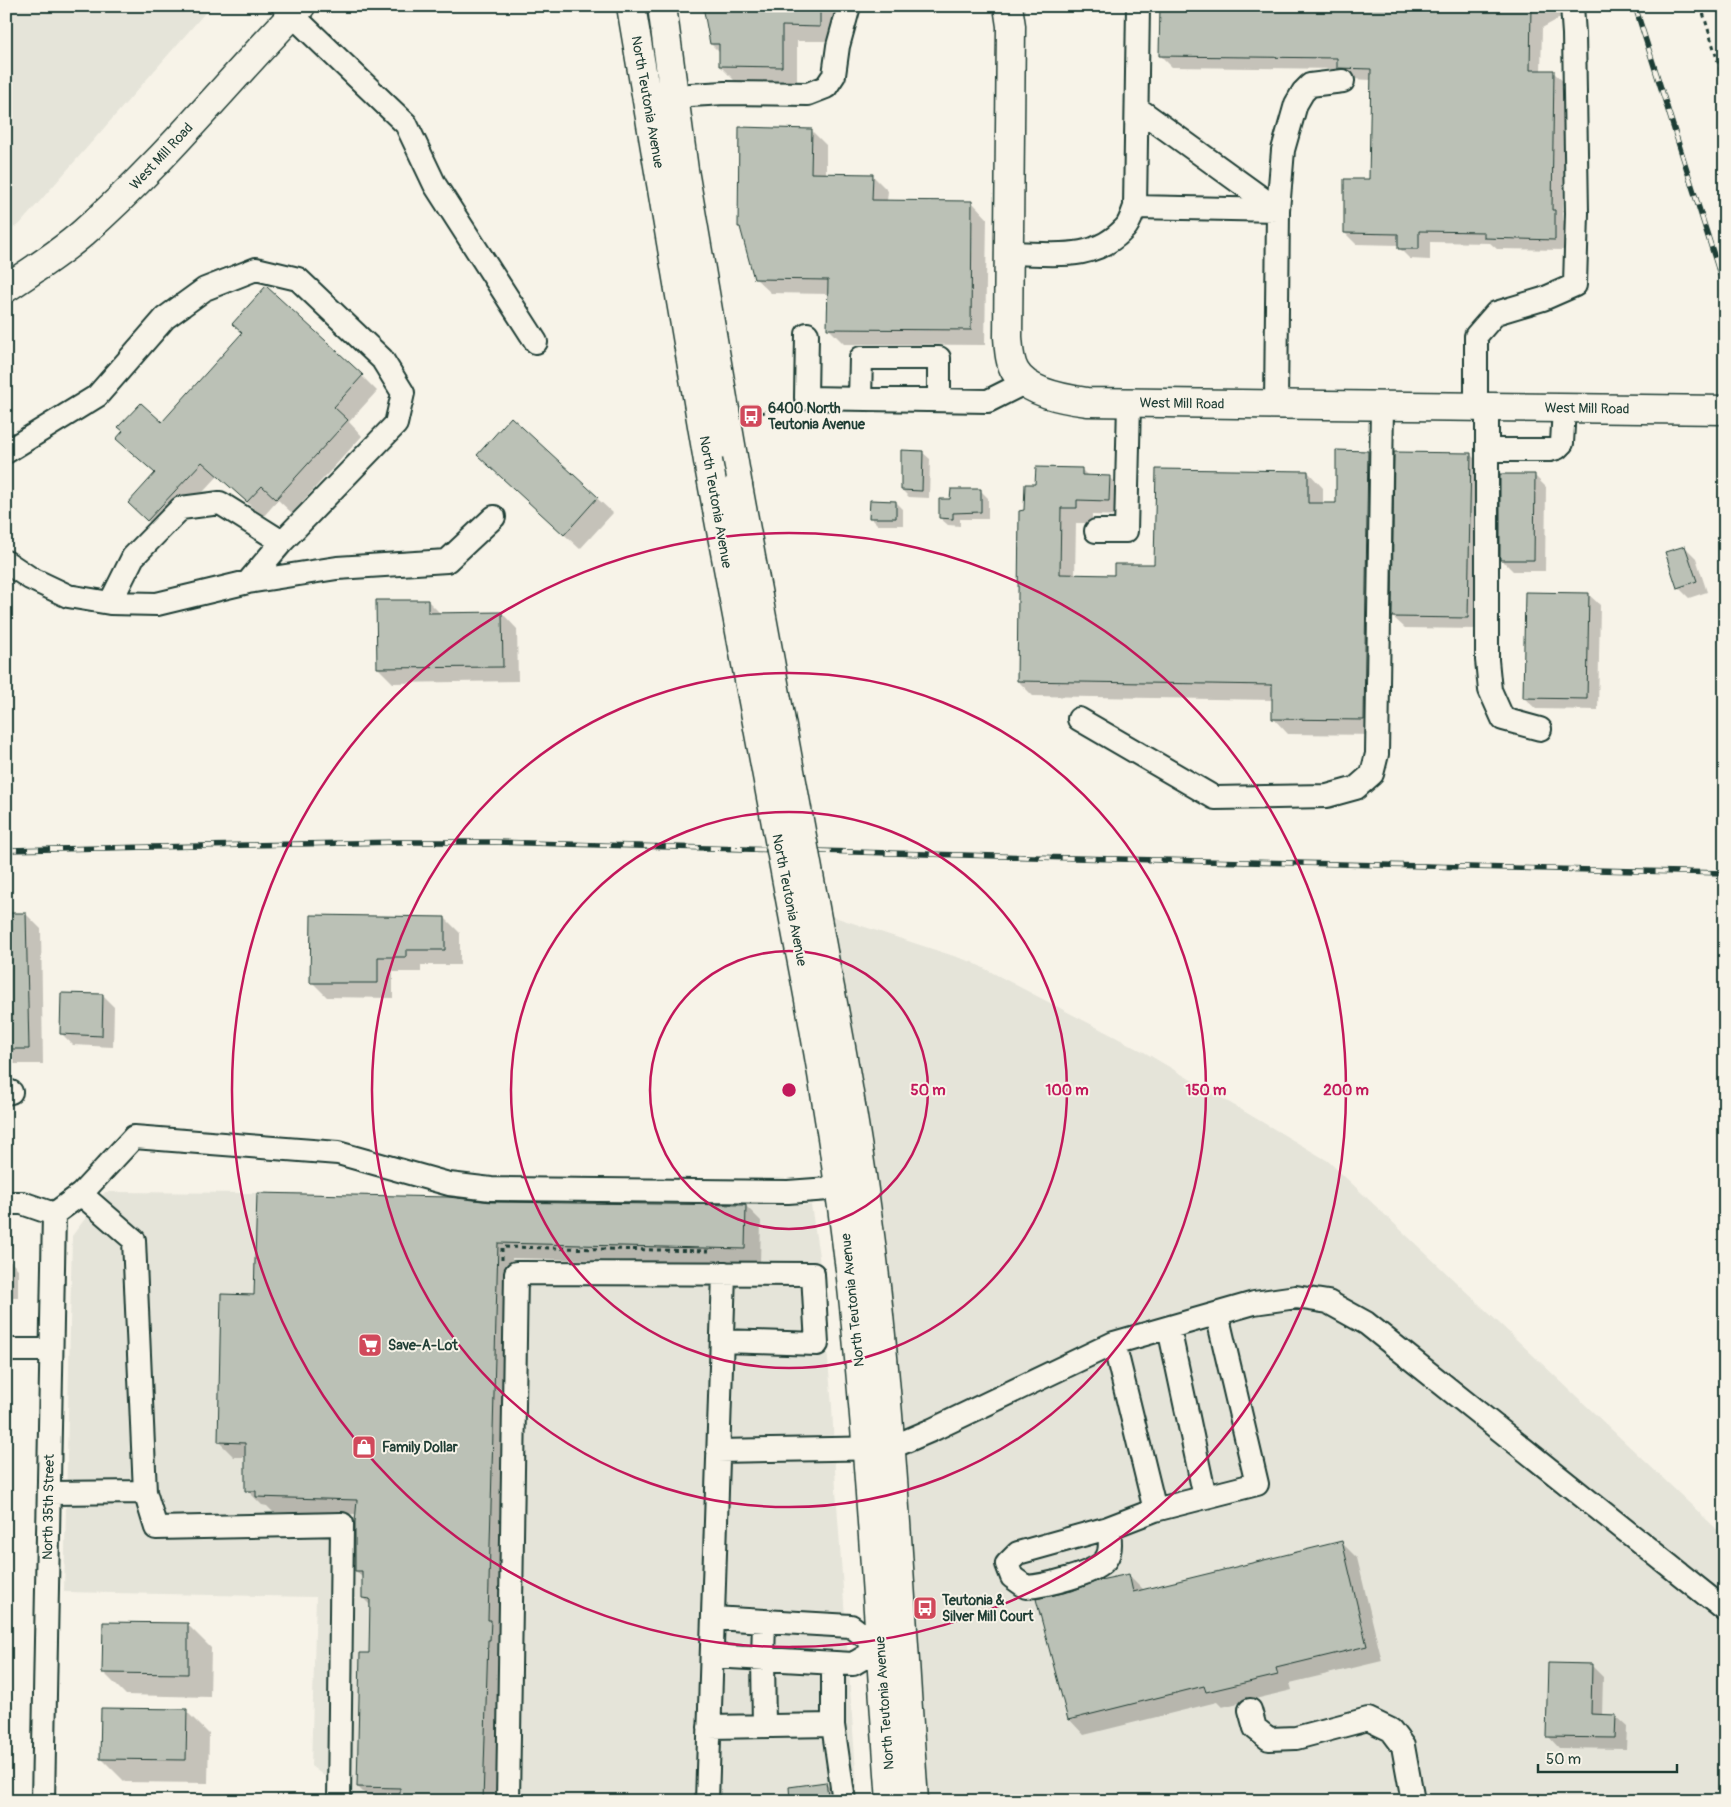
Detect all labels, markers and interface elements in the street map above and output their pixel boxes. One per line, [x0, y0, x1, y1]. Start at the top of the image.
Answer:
street label: North Teutonia Avenue [627, 35, 668, 170]
street label: West Mill Road [126, 119, 197, 193]
street label: West Mill Road [1139, 394, 1225, 413]
street label: West Mill Road [1544, 399, 1630, 418]
place label: 6400 North Teutonia Avenue [767, 400, 866, 433]
bus stop icon: 6400 North Teutonia Avenue [738, 403, 764, 429]
street label: North Teutonia Avenue [695, 435, 736, 570]
street label: North Teutonia Avenue [768, 833, 811, 968]
centre of rings [780, 1081, 798, 1099]
text: 50 m [911, 1081, 945, 1100]
text: 100 m [1046, 1081, 1088, 1100]
text: 150 m [1186, 1081, 1226, 1100]
text: 200 m [1323, 1081, 1369, 1100]
street label: North Teutonia Avenue [837, 1232, 868, 1368]
supermarket icon: Save-A-Lot [357, 1332, 383, 1358]
place label: Save-A-Lot [388, 1337, 458, 1354]
shop icon: Family Dollar [351, 1434, 377, 1460]
place label: Family Dollar [382, 1439, 459, 1456]
street label: North 35th Street [39, 1454, 58, 1560]
place label: Teutonia & Silver Mill Court [941, 1592, 1034, 1625]
bus stop icon: Teutonia & Silver Mill Court [912, 1595, 938, 1621]
street label: North Teutonia Avenue [871, 1635, 898, 1770]
scale bar [1538, 1742, 1677, 1774]
text: 50 m [1546, 1750, 1581, 1769]

